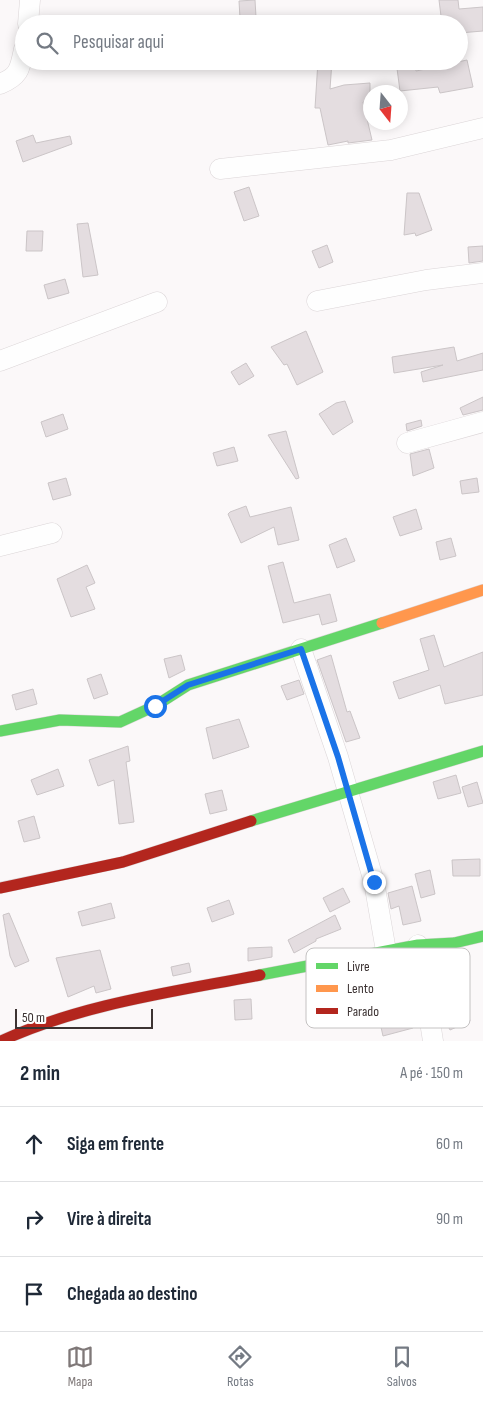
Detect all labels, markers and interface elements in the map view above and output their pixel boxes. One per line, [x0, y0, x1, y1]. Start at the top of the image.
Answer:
search box [15, 15, 468, 70]
icon: search [33, 29, 61, 57]
text: Pesquisar aqui [73, 31, 164, 54]
north arrow [363, 85, 408, 130]
route start [144, 695, 167, 718]
route end [363, 871, 386, 894]
legend [306, 948, 470, 1028]
text: Livre [347, 958, 370, 975]
text: Lento [347, 980, 374, 997]
text: Parado [347, 1003, 379, 1020]
scale bar [15, 1006, 152, 1029]
text: 50 m [22, 1009, 45, 1026]
text: 2 min [20, 1061, 60, 1086]
text: A pé · 150 m [400, 1064, 463, 1083]
icon: ahead [20, 1130, 48, 1158]
text: Siga em frente [67, 1133, 164, 1156]
text: 60 m [436, 1135, 463, 1154]
icon: right [20, 1205, 48, 1233]
text: Vire à direita [67, 1208, 151, 1231]
text: 90 m [436, 1210, 463, 1229]
icon: arrive [20, 1280, 48, 1308]
text: Chegada ao destino [67, 1283, 197, 1306]
tab: Mapa [66, 1343, 94, 1390]
tab: Rotas [226, 1343, 254, 1390]
tab: Salvos [387, 1343, 417, 1390]

